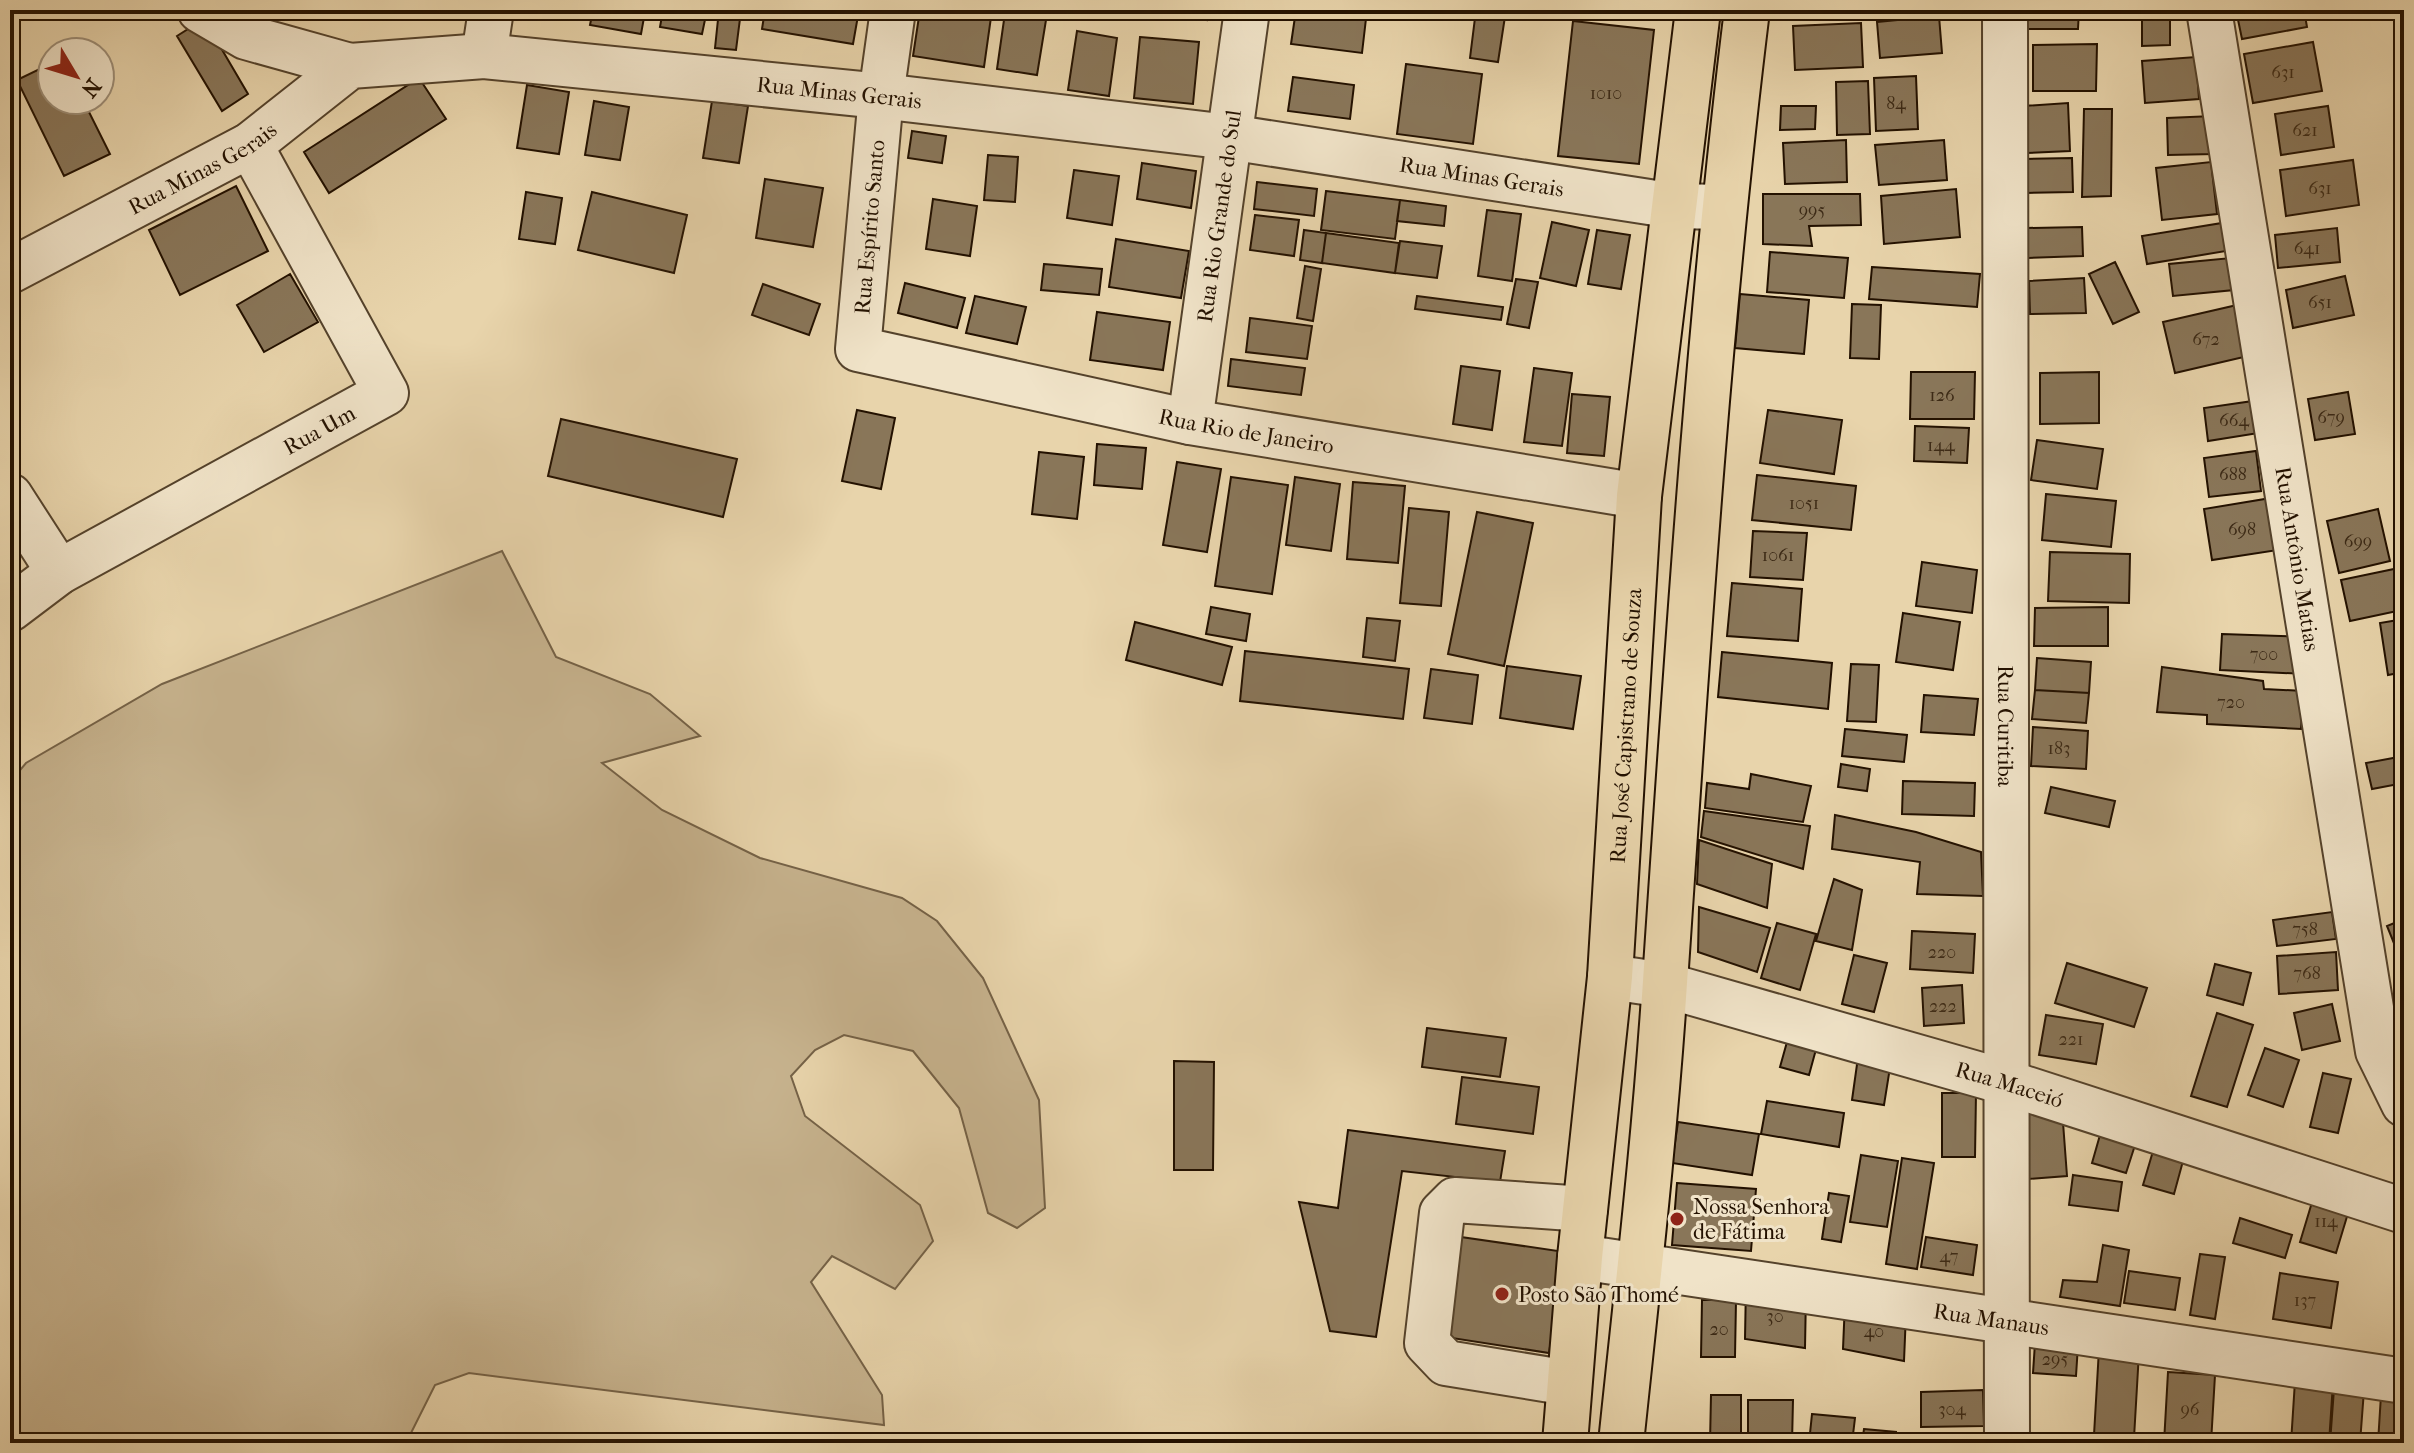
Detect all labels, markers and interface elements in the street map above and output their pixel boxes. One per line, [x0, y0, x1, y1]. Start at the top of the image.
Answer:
north arrow [36, 36, 116, 116]
house number: 631 [2271, 62, 2295, 83]
street label: Rua Minas Gerais [755, 72, 923, 115]
text: N [75, 73, 106, 103]
house number: 1010 [1590, 83, 1622, 104]
house number: 84 [1886, 93, 1906, 114]
street label: Rua Rio Grande do Sul [1192, 108, 1247, 324]
street label: Rua Minas Gerais [124, 117, 282, 221]
house number: 621 [2292, 120, 2318, 141]
street label: Rua Espírito Santo [849, 139, 891, 316]
street label: Rua Minas Gerais [1397, 152, 1566, 203]
house number: 631 [2308, 178, 2332, 199]
house number: 995 [1799, 200, 1826, 221]
house number: 641 [2294, 238, 2320, 259]
house number: 651 [2308, 292, 2332, 313]
house number: 672 [2192, 329, 2220, 350]
house number: 126 [1929, 385, 1955, 406]
street label: Rua Um [279, 400, 361, 461]
street label: Rua Rio de Janeiro [1156, 404, 1336, 460]
house number: 679 [2317, 407, 2345, 428]
house number: 664 [2219, 410, 2249, 431]
house number: 144 [1927, 435, 1955, 456]
house number: 688 [2219, 464, 2247, 485]
street label: Rua Antônio Matias [2269, 465, 2325, 653]
house number: 1051 [1789, 493, 1819, 514]
house number: 698 [2228, 519, 2256, 540]
house number: 699 [2344, 531, 2372, 552]
house number: 1061 [1762, 545, 1794, 566]
street label: Rua José Capistrano de Souza [1605, 587, 1647, 864]
house number: 700 [2250, 644, 2278, 665]
street label: Rua Curitiba [1992, 665, 2018, 788]
house number: 720 [2217, 692, 2245, 713]
house number: 183 [2048, 738, 2070, 759]
house number: 758 [2292, 919, 2318, 940]
house number: 220 [1928, 942, 1956, 963]
house number: 768 [2293, 963, 2321, 984]
house number: 222 [1929, 996, 1957, 1017]
house number: 221 [2059, 1029, 2083, 1050]
street label: Rua Maceió [1952, 1057, 2066, 1114]
place label: Nossa Senhora de Fátima [1693, 1194, 1830, 1245]
marker: Nossa Senhora de Fátima [1668, 1210, 1686, 1228]
house number: 114 [2314, 1211, 2338, 1232]
house number: 47 [1940, 1246, 1959, 1267]
place label: Posto São Thomé [1518, 1282, 1679, 1308]
marker: Posto São Thomé [1493, 1285, 1511, 1303]
house number: 137 [2294, 1290, 2317, 1311]
street label: Rua Manaus [1932, 1298, 2051, 1341]
house number: 30 [1766, 1306, 1784, 1327]
house number: 20 [1709, 1319, 1729, 1340]
house number: 40 [1864, 1321, 1884, 1342]
house number: 295 [2042, 1349, 2068, 1370]
house number: 304 [1938, 1399, 1966, 1420]
house number: 96 [2180, 1399, 2200, 1420]

